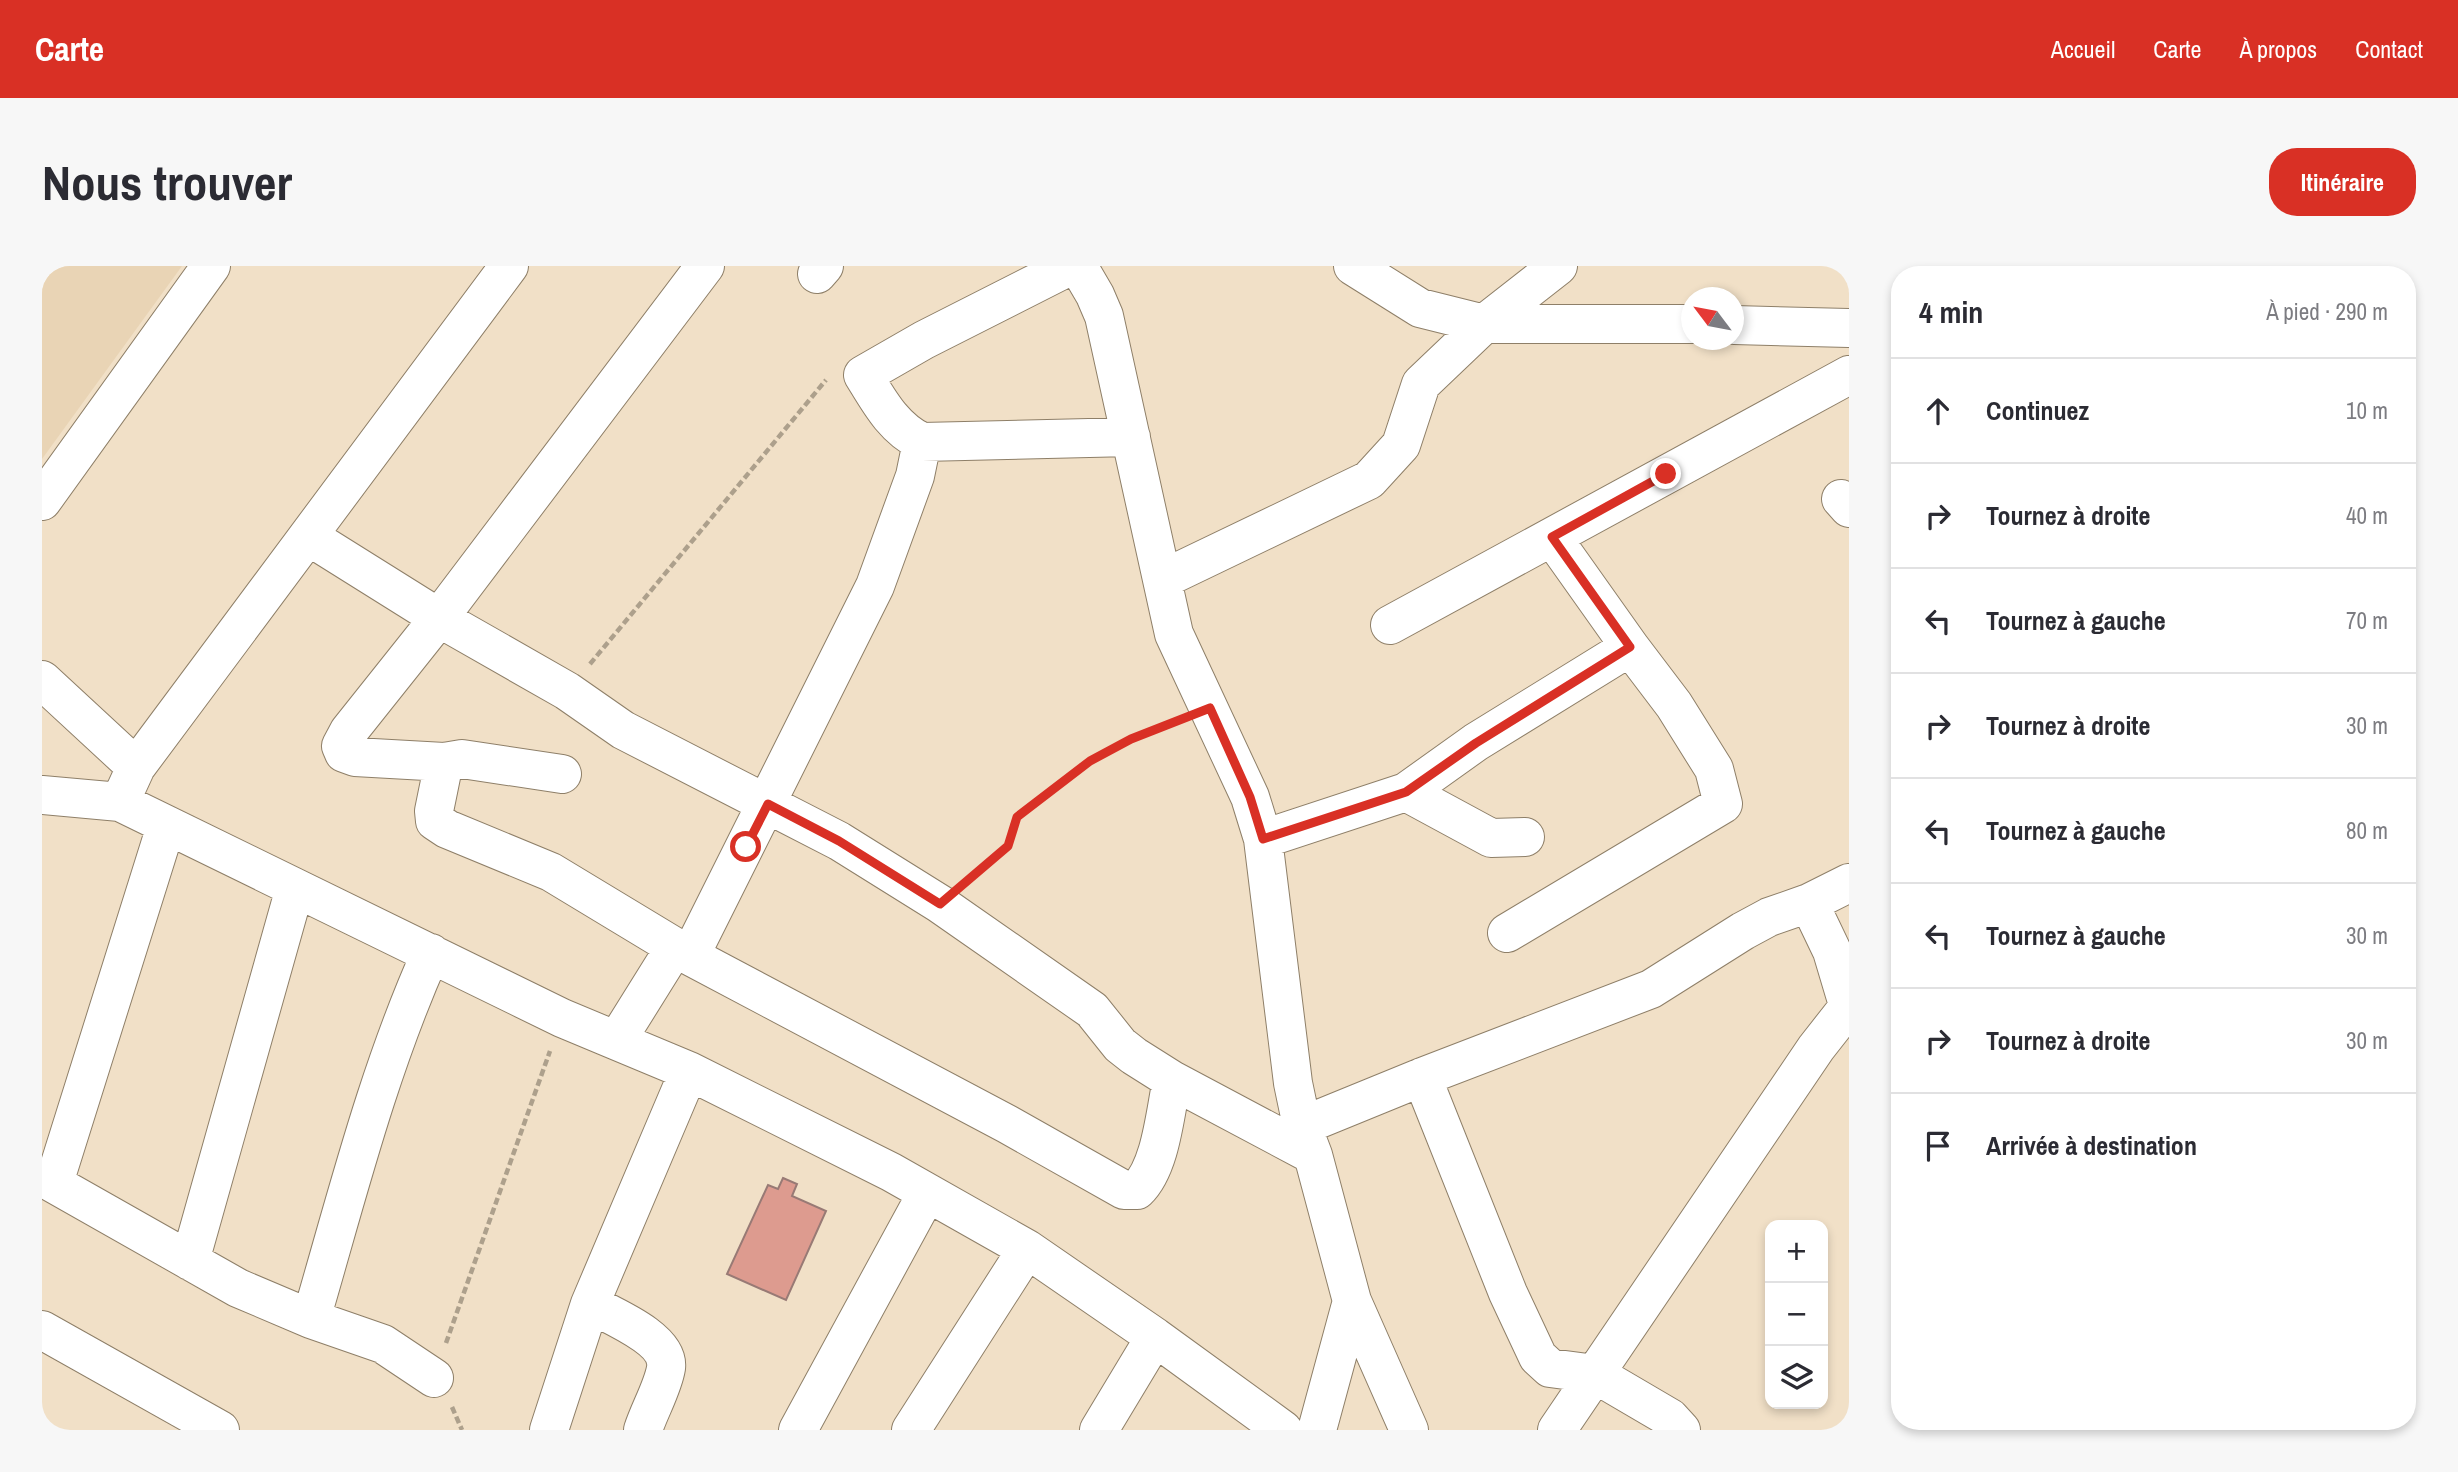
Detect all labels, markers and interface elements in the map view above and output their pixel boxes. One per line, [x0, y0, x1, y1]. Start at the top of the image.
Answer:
text: Carte [35, 27, 104, 71]
text: Accueil [2051, 33, 2115, 65]
text: Carte [2153, 33, 2201, 65]
text: À propos [2239, 33, 2317, 65]
text: Contact [2355, 33, 2423, 65]
button: Itinéraire [2269, 148, 2416, 216]
text: Nous trouver [42, 149, 292, 215]
north arrow [1681, 287, 1744, 350]
text: 4 min [1919, 292, 1983, 332]
text: À pied · 290 m [2266, 296, 2388, 327]
icon: ahead [1919, 392, 1957, 430]
text: Continuez [1986, 393, 2089, 428]
text: 10 m [2346, 395, 2388, 426]
route end [1650, 458, 1681, 489]
icon: right [1919, 497, 1957, 535]
text: Tournez à droite [1986, 498, 2150, 533]
text: 40 m [2346, 500, 2388, 531]
icon: left [1919, 602, 1957, 640]
text: Tournez à gauche [1986, 603, 2166, 638]
text: 70 m [2346, 605, 2388, 636]
icon: right [1919, 707, 1957, 745]
text: Tournez à droite [1986, 708, 2150, 743]
text: 30 m [2346, 710, 2388, 741]
icon: left [1919, 812, 1957, 850]
text: Tournez à gauche [1986, 813, 2166, 848]
text: 80 m [2346, 815, 2388, 846]
route start [730, 831, 761, 862]
icon: left [1919, 917, 1957, 955]
text: Tournez à gauche [1986, 918, 2166, 953]
text: 30 m [2346, 920, 2388, 951]
icon: right [1919, 1022, 1957, 1060]
text: Tournez à droite [1986, 1023, 2150, 1058]
text: 30 m [2346, 1025, 2388, 1056]
icon: arrive [1919, 1127, 1957, 1165]
text: Arrivée à destination [1986, 1128, 2197, 1163]
map controls [1765, 1220, 1828, 1409]
button: + [1765, 1220, 1828, 1283]
button: − [1765, 1283, 1828, 1346]
button: layers [1765, 1346, 1828, 1409]

